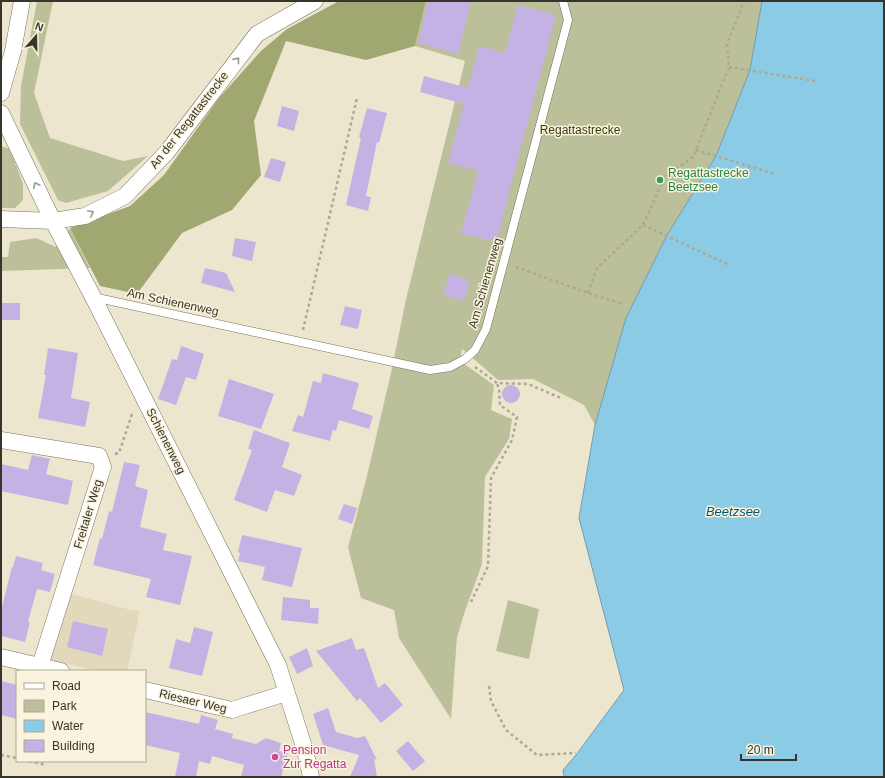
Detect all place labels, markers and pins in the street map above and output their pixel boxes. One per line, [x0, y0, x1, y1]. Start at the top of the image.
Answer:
place label: Regattastrecke Beetzsee [668, 166, 749, 194]
marker: Regattastrecke Beetzsee [655, 175, 665, 185]
place label: Pension Zur Regatta [283, 743, 347, 771]
marker: Pension Zur Regatta [270, 752, 280, 762]

